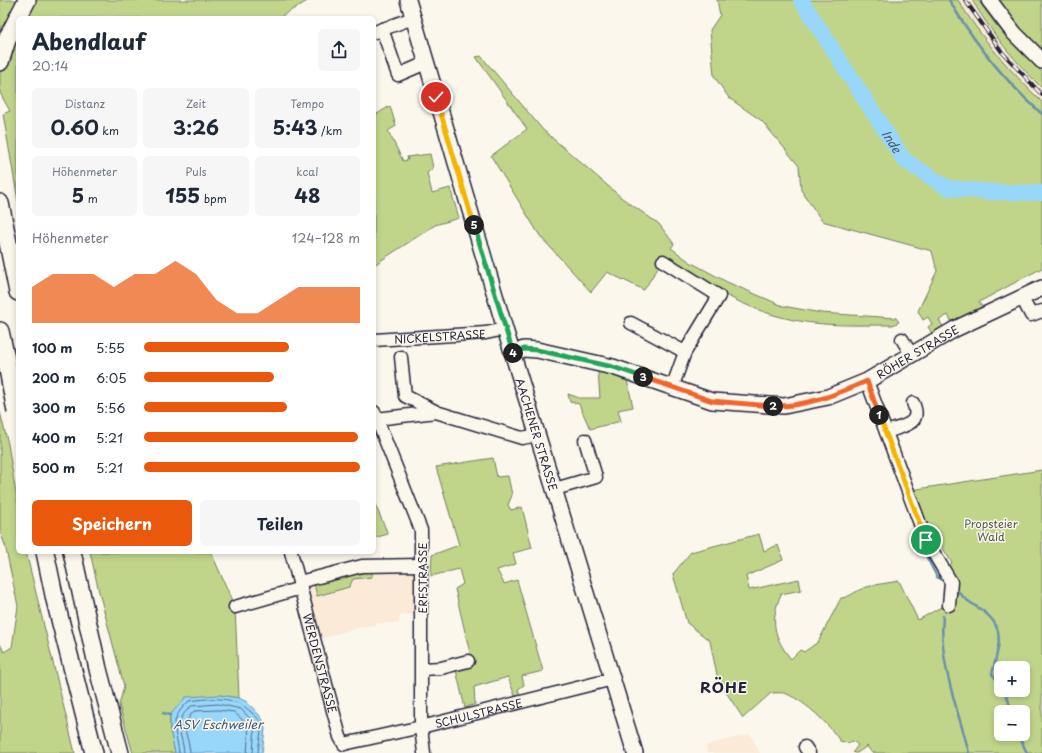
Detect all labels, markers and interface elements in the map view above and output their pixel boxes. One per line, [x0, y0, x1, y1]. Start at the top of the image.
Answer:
text: Abendlauf [32, 24, 146, 57]
button: share [318, 29, 360, 71]
text: 20:14 [32, 56, 69, 75]
pin [419, 80, 453, 114]
icon: check [425, 86, 447, 108]
text: Distanz [64, 95, 105, 112]
text: Zeit [186, 95, 206, 112]
text: Tempo [291, 95, 324, 112]
text: 0.60 [50, 112, 99, 142]
text: 3:26 [173, 112, 219, 142]
text: 5:43 [272, 112, 318, 142]
text: km [99, 122, 119, 139]
text: /km [318, 122, 342, 139]
water label: Inde [878, 126, 906, 157]
text: Höhenmeter [52, 163, 117, 180]
text: Puls [185, 163, 207, 180]
text: kcal [296, 163, 318, 180]
text: 5 [71, 180, 84, 210]
text: 155 [165, 180, 200, 210]
text: 48 [294, 180, 320, 210]
text: m [84, 190, 98, 207]
text: bpm [200, 190, 227, 207]
pin: 5 [464, 215, 484, 235]
text: 5 [470, 216, 478, 233]
text: Höhenmeter [32, 228, 109, 247]
text: 124–128 m [292, 228, 360, 247]
street label: RÖHER STRASSE [873, 320, 962, 382]
street label: NICKELSTRASSE [394, 325, 486, 347]
text: 100 m [32, 338, 73, 357]
text: 5:55 [96, 338, 125, 357]
pin: 4 [503, 343, 523, 363]
text: 4 [509, 344, 517, 361]
pin: 3 [633, 367, 653, 387]
text: 200 m [32, 368, 76, 387]
text: 6:05 [96, 368, 127, 387]
text: 3 [639, 368, 647, 385]
street label: AACHENER STRASSE [512, 376, 563, 493]
pin: 2 [763, 396, 783, 416]
text: 2 [769, 397, 777, 414]
text: 300 m [32, 398, 76, 417]
text: 5:56 [96, 398, 125, 417]
pin: 1 [869, 405, 889, 425]
text: 1 [876, 406, 882, 423]
text: 400 m [32, 428, 76, 447]
text: 5:21 [96, 428, 123, 447]
text: 500 m [32, 458, 75, 477]
text: 5:21 [96, 458, 123, 477]
button: Speichern [32, 500, 192, 546]
button: Teilen [200, 500, 360, 546]
park label: Propsteier Wald [964, 515, 1018, 545]
pin [909, 523, 943, 557]
icon: arrive [915, 529, 937, 551]
street label: ERFSTRASSE [414, 543, 431, 613]
street label: WERDENSTRASSE [299, 612, 342, 715]
map controls [994, 661, 1030, 741]
button: + [994, 661, 1030, 697]
district label: RÖHE [700, 675, 748, 698]
street label: SCHULSTRASSE [433, 694, 524, 732]
button: − [994, 705, 1030, 741]
water label: ASV Eschweiler [173, 715, 265, 733]

